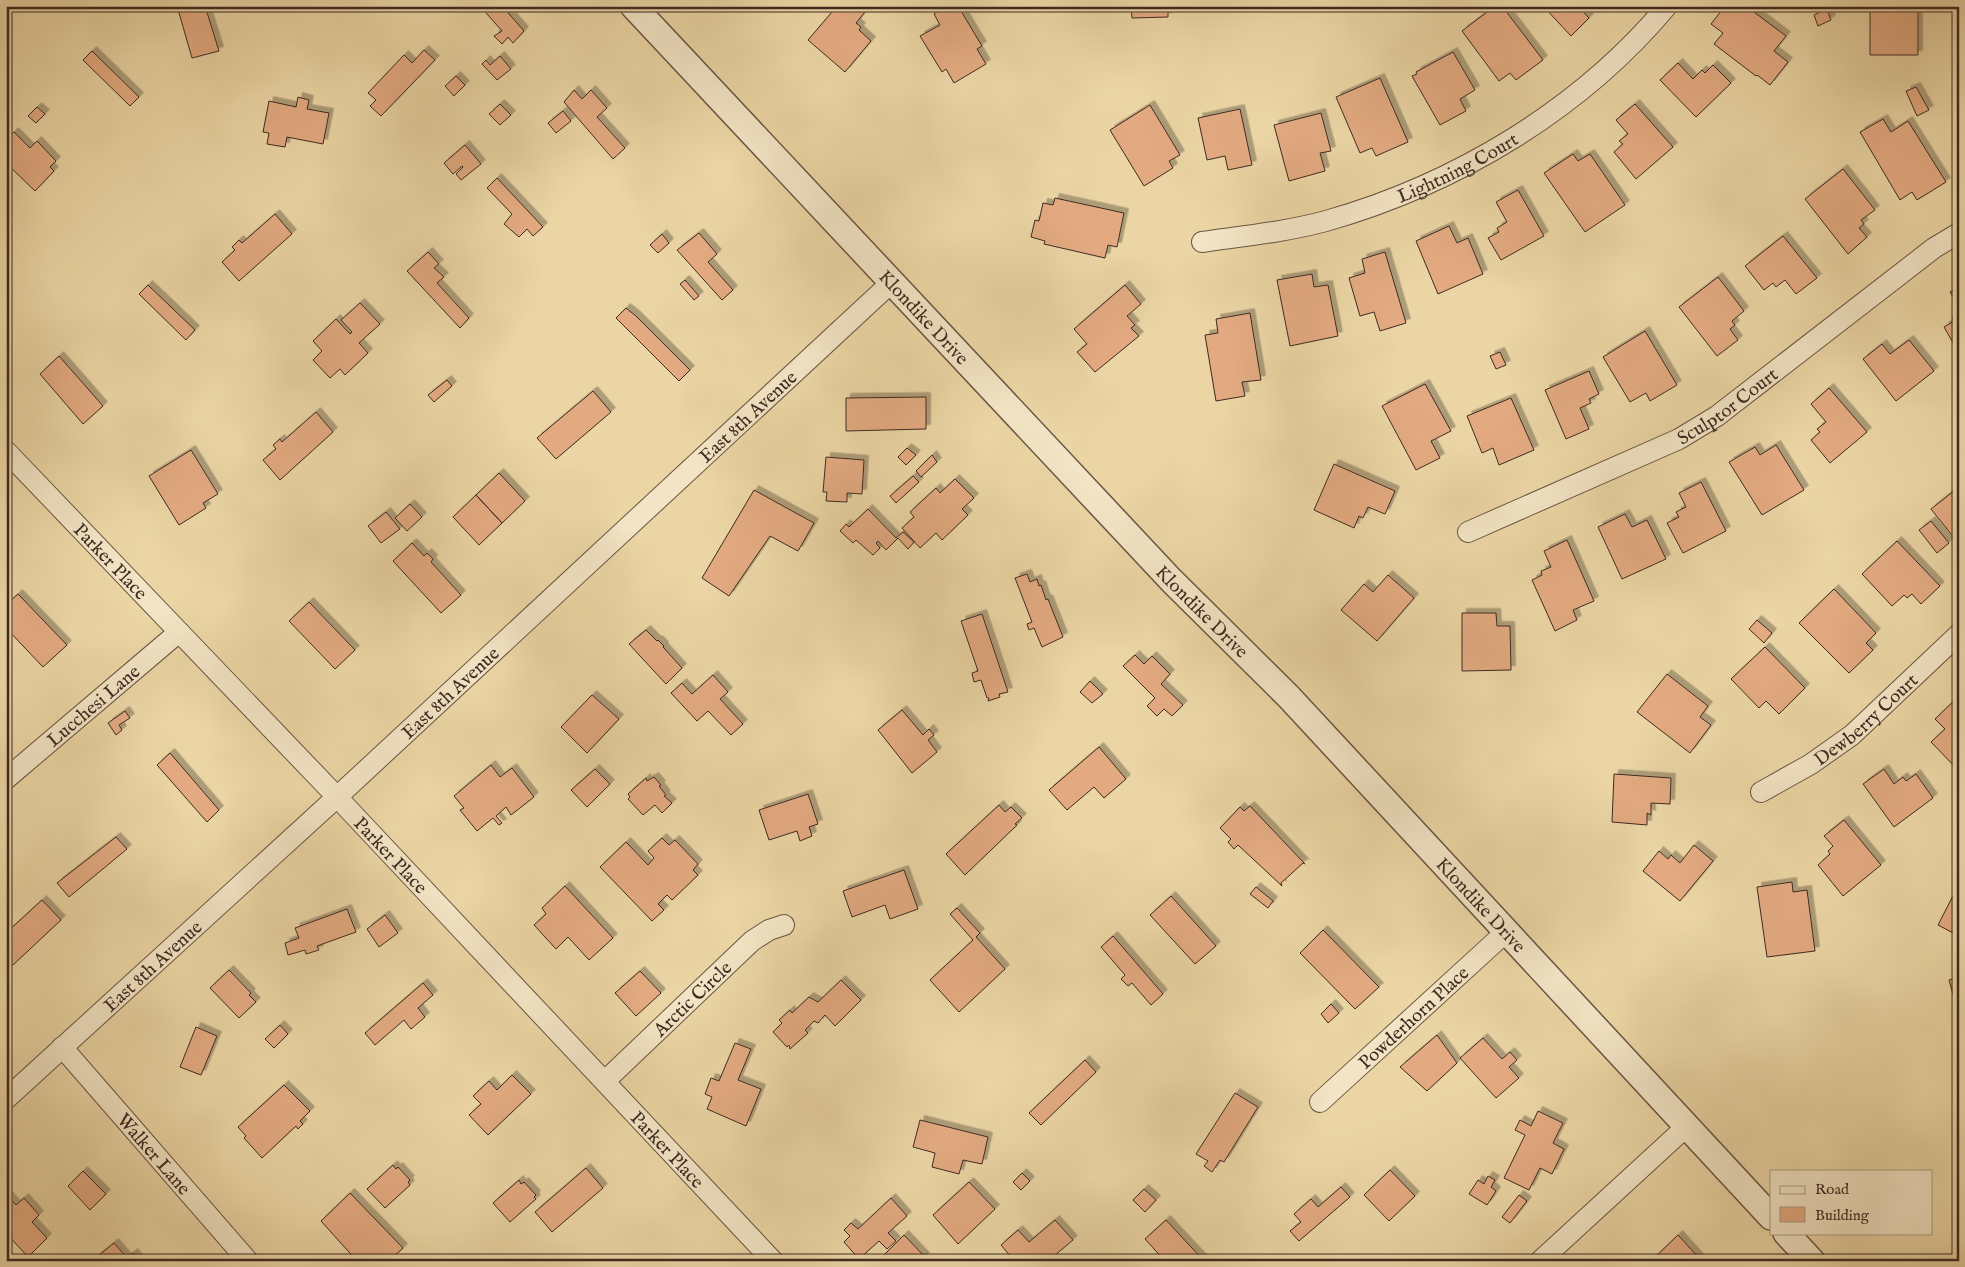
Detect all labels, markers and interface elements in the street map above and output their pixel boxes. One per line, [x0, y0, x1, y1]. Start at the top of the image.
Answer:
street label: Lightning Court [1394, 128, 1524, 210]
street label: Klondike Drive [873, 266, 973, 371]
street label: Sculptor Court [1673, 363, 1784, 451]
street label: East 8th Avenue [695, 366, 803, 469]
street label: Parker Place [67, 519, 152, 606]
street label: Klondike Drive [1149, 561, 1253, 664]
street label: East 8th Avenue [397, 642, 505, 745]
street label: Lucchesi Lane [43, 660, 146, 753]
street label: Dewberry Court [1810, 669, 1924, 772]
street label: Parker Place [348, 812, 432, 900]
street label: Klondike Drive [1430, 853, 1530, 959]
street label: East 8th Avenue [99, 916, 208, 1018]
street label: Arctic Circle [648, 957, 738, 1043]
street label: Powderhorn Place [1354, 962, 1475, 1075]
street label: Parker Place [624, 1107, 709, 1194]
street label: Walker Lane [111, 1109, 195, 1201]
legend [1770, 1170, 1932, 1234]
text: Road [1815, 1180, 1850, 1199]
text: Building [1815, 1206, 1870, 1225]

